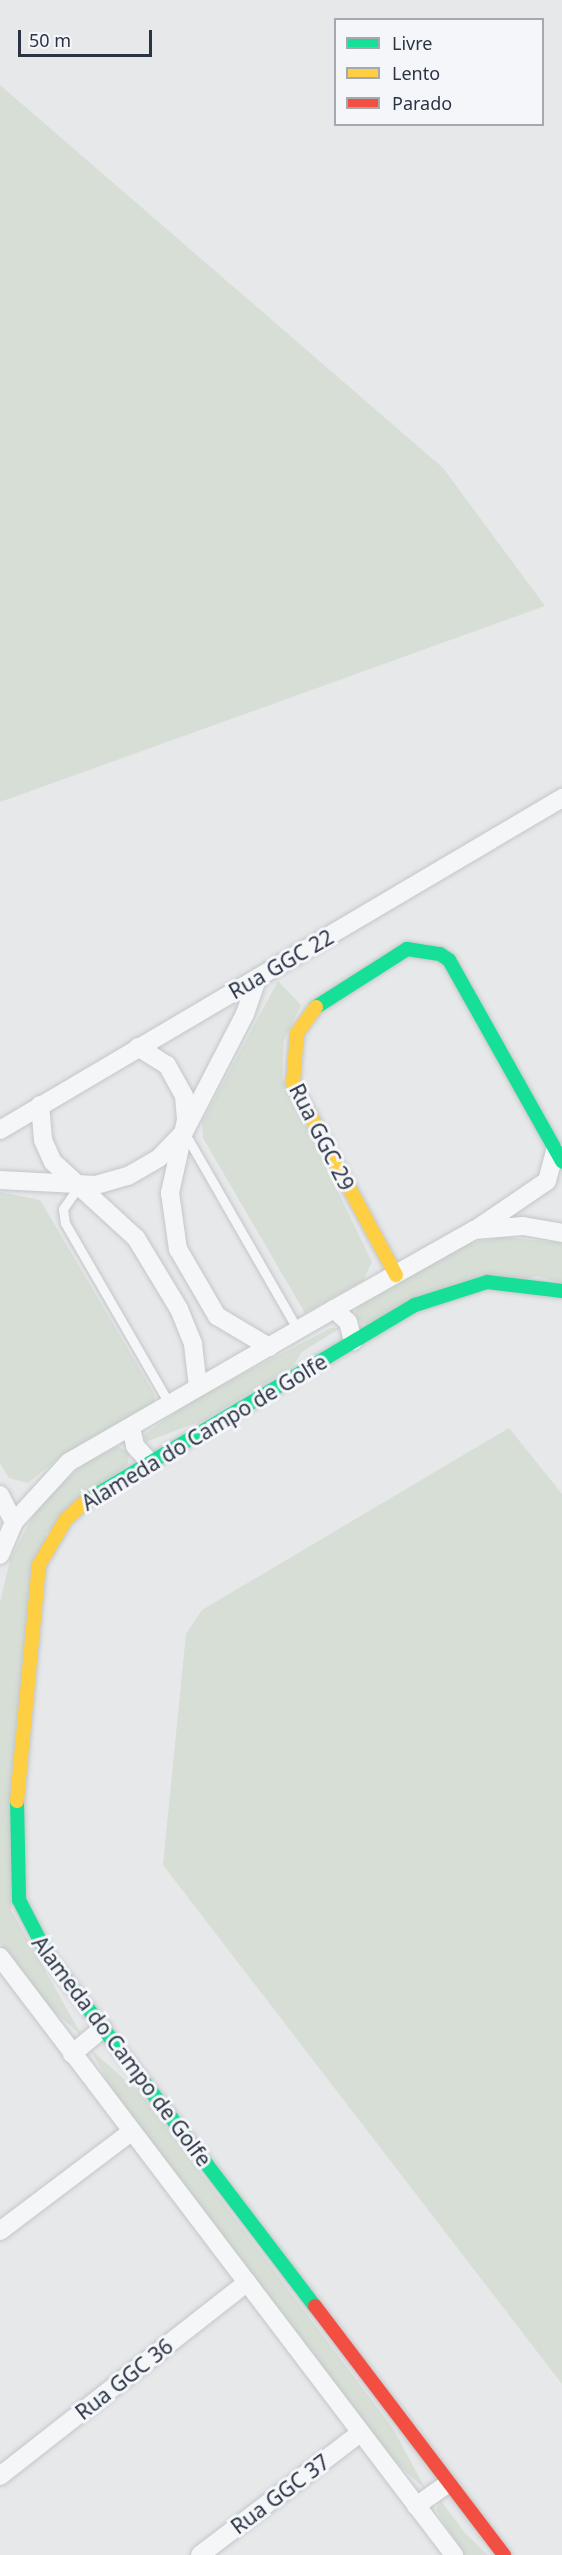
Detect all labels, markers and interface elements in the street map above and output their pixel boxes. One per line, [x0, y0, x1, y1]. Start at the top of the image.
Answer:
scale bar [21, 18, 154, 56]
legend [334, 18, 544, 126]
text: 50 m [29, 28, 71, 52]
text: Livre [392, 31, 432, 55]
text: Lento [392, 61, 440, 85]
text: Parado [392, 91, 452, 115]
street label: Rua GGC 22 [224, 924, 338, 1004]
street label: Rua GGC 29 [284, 1079, 360, 1195]
street label: Alameda do Campo de Golfe [77, 1349, 331, 1515]
street label: Alameda do Campo de Golfe [27, 1931, 217, 2171]
street label: Rua GGC 36 [70, 2333, 178, 2425]
street label: Rua GGC 37 [226, 2449, 334, 2539]

